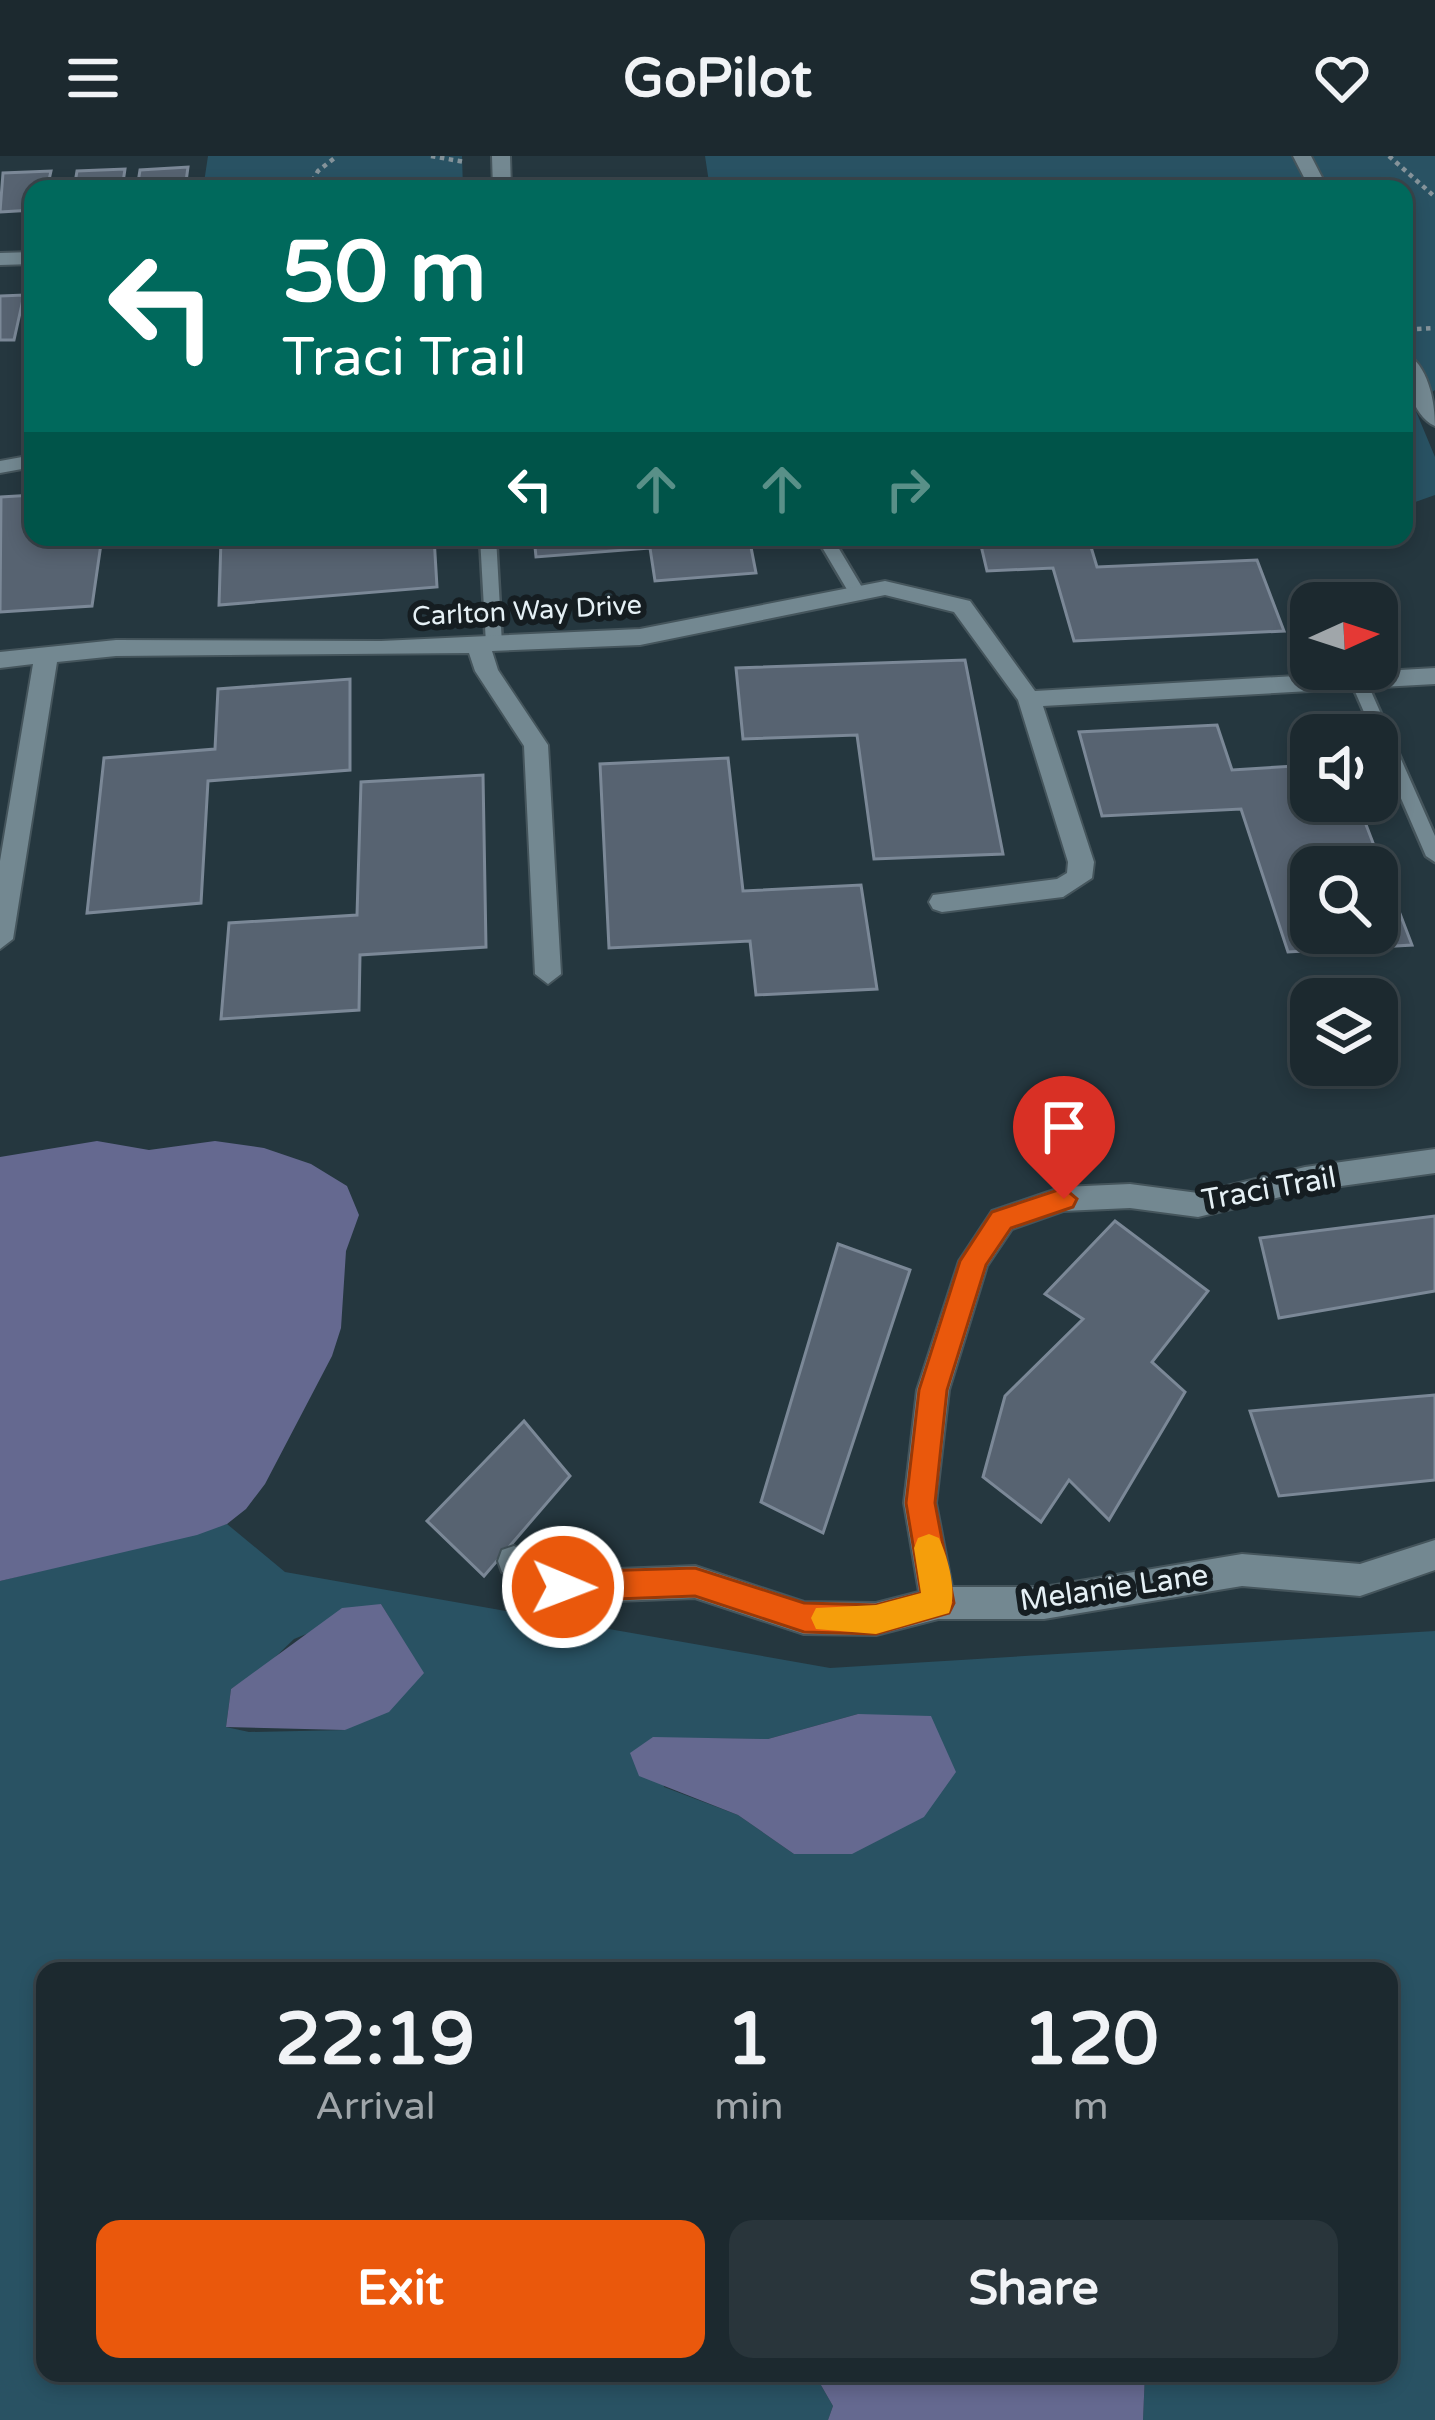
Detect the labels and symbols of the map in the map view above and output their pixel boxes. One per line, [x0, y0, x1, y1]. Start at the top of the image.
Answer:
north arrow [1290, 582, 1398, 690]
street label: Carlton Way Drive [411, 588, 643, 634]
pin [1013, 1076, 1115, 1199]
street label: Traci Trail [1199, 1159, 1339, 1219]
position arrow [500, 1524, 626, 1650]
street label: Melanie Lane [1017, 1556, 1211, 1620]

